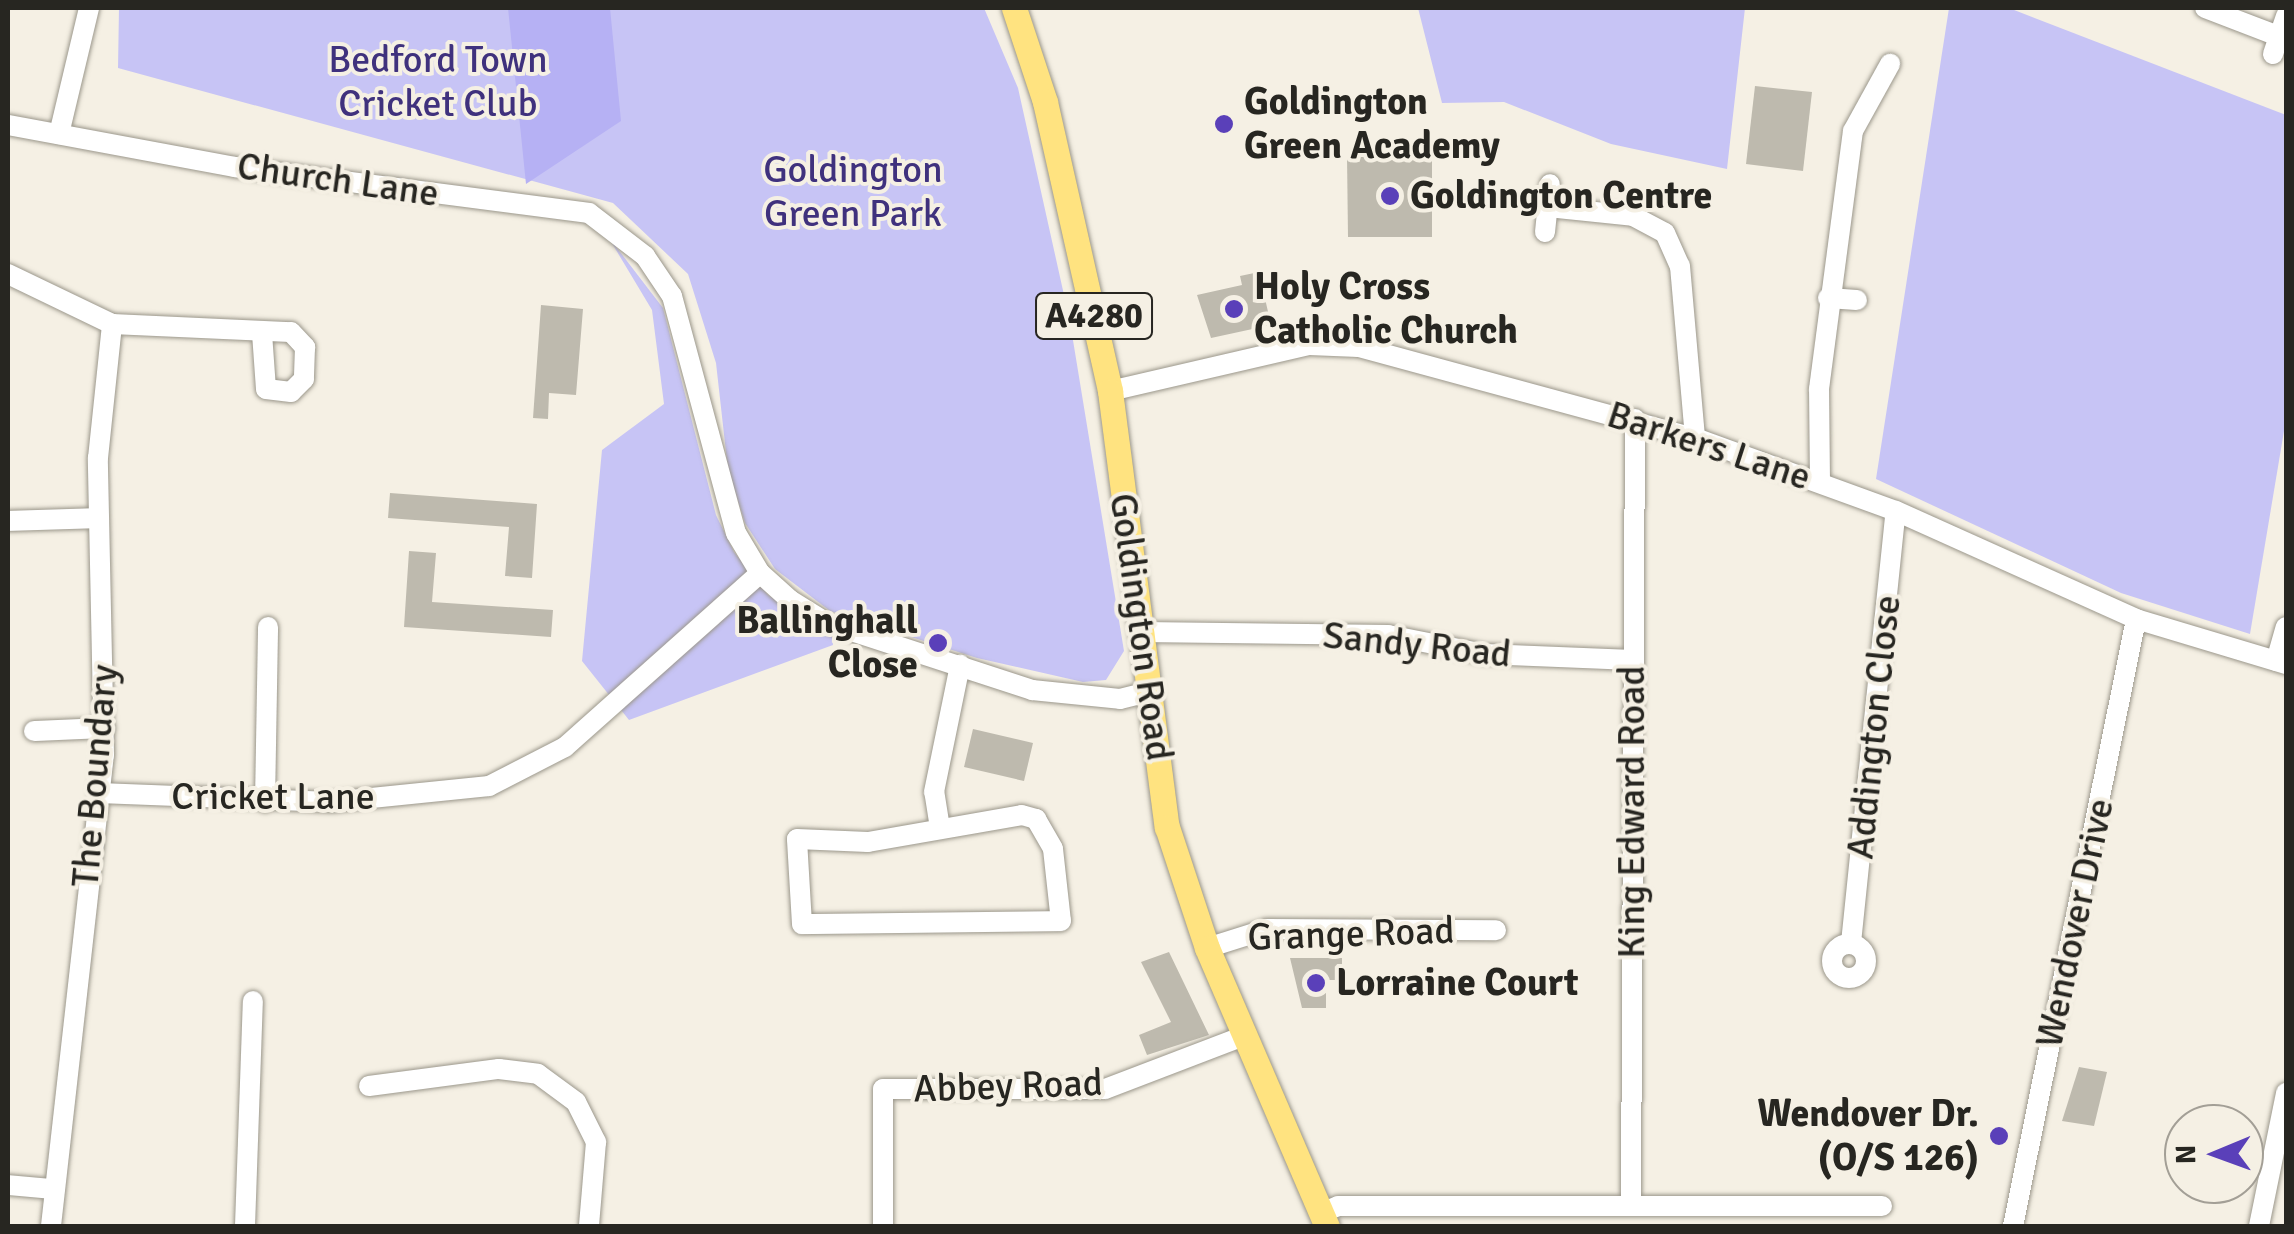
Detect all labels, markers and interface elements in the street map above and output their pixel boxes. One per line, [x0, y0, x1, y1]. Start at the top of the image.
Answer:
park label: Bedford Town Cricket Club [328, 37, 548, 126]
place label: Goldington Green Academy [1244, 79, 1500, 168]
marker: Goldington Green Academy [1213, 113, 1235, 135]
street label: Church Lane [234, 143, 442, 217]
park label: Goldington Green Park [763, 147, 943, 236]
place label: Goldington Centre [1410, 173, 1712, 219]
marker: Goldington Centre [1379, 185, 1401, 207]
place label: Holy Cross Catholic Church [1254, 264, 1518, 353]
road number: A4280 [1034, 286, 1154, 346]
marker: Holy Cross Catholic Church [1223, 298, 1245, 320]
street label: Barkers Lane [1602, 392, 1816, 500]
street label: Goldington Road [1100, 490, 1182, 764]
street label: Addington Close [1837, 593, 1911, 861]
place label: Ballinghall Close [736, 598, 918, 688]
street label: Sandy Road [1321, 612, 1513, 678]
marker: Ballinghall Close [927, 632, 949, 654]
street label: The Boundary [63, 663, 127, 889]
street label: King Edward Road [1609, 665, 1655, 959]
street label: Cricket Lane [171, 774, 375, 820]
street label: Wendover Drive [2026, 794, 2124, 1052]
street label: Grange Road [1247, 908, 1455, 960]
place label: Lorraine Court [1336, 960, 1579, 1006]
marker: Lorraine Court [1305, 972, 1327, 994]
street label: Abbey Road [913, 1060, 1103, 1112]
place label: Wendover Dr. (O/S 126) [1758, 1091, 1979, 1180]
north arrow [2164, 1104, 2264, 1204]
marker: Wendover Dr. (O/S 126) [1988, 1125, 2010, 1147]
text: N [2169, 1144, 2203, 1165]

